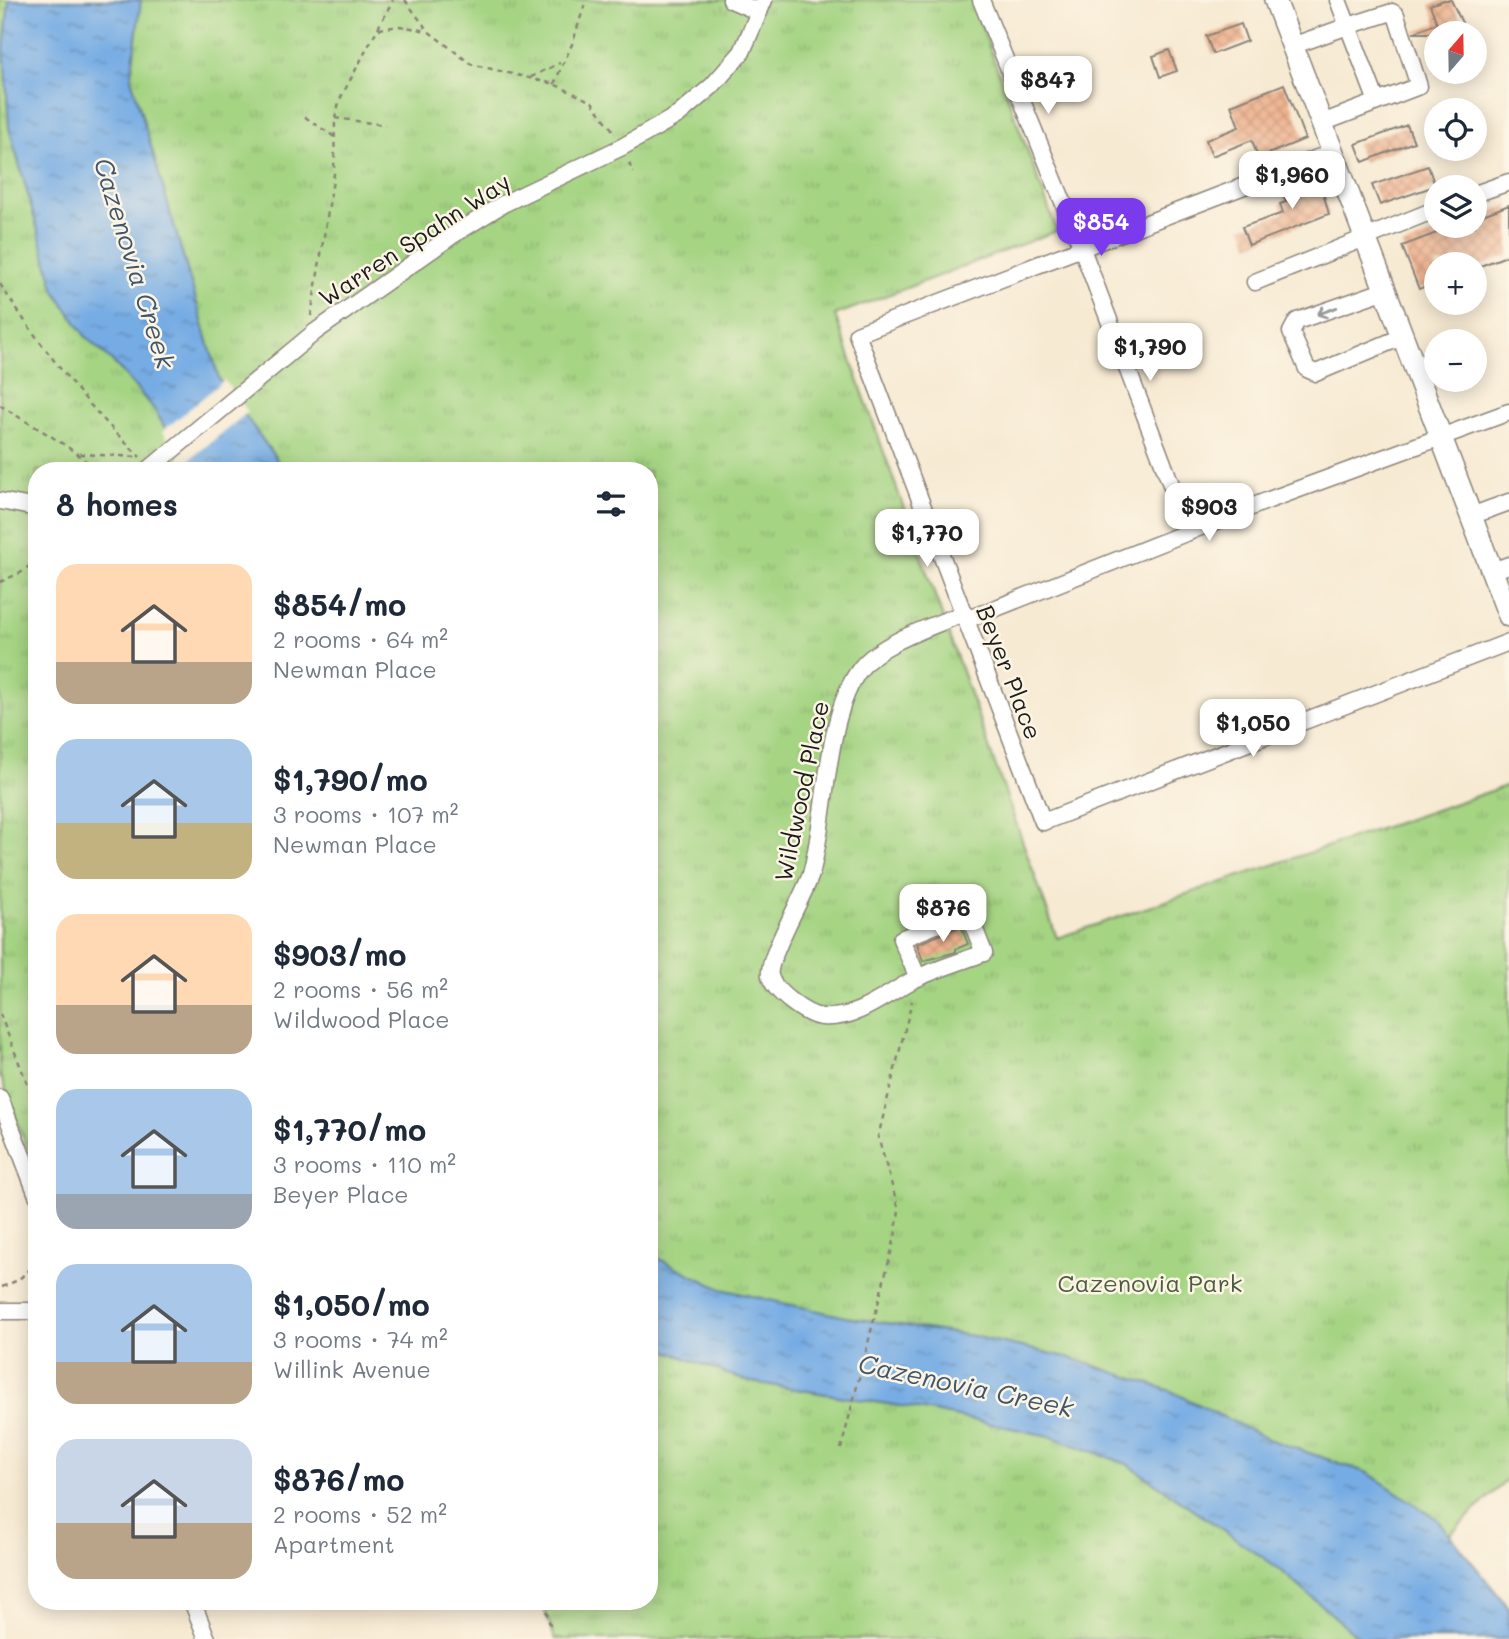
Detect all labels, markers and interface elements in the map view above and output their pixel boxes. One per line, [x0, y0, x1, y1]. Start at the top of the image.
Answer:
north arrow [1424, 21, 1488, 84]
map controls [1424, 21, 1487, 392]
pin: $847 [1007, 57, 1089, 116]
text: $847 [1020, 64, 1076, 94]
button: locate [1424, 98, 1487, 161]
pin: $1,960 [1235, 152, 1349, 211]
water label: Cazenovia Creek [87, 153, 184, 374]
text: $1,960 [1255, 159, 1329, 189]
street label: Warren Spahn Way [312, 165, 516, 313]
button: layers [1424, 175, 1487, 238]
pin: $854 [1060, 198, 1142, 258]
text: $854 [1073, 206, 1129, 236]
button: + [1424, 252, 1487, 315]
one-way arrow [1317, 306, 1339, 318]
pin: $1,790 [1093, 324, 1207, 383]
button: − [1424, 329, 1487, 392]
text: $1,790 [1114, 331, 1186, 361]
text: 8 homes [56, 484, 178, 524]
pin: $903 [1168, 484, 1250, 543]
icon: filters [592, 485, 630, 523]
text: $903 [1181, 491, 1237, 521]
pin: $1,770 [870, 510, 984, 569]
text: $1,770 [891, 517, 963, 547]
text: $854/mo [273, 584, 406, 624]
icon: home [112, 592, 196, 676]
street label: Beyer Place [970, 600, 1050, 744]
text: 2 rooms · 64 m² [273, 624, 448, 654]
text: Newman Place [273, 654, 437, 684]
street label: Wildwood Place [767, 698, 835, 884]
pin: $1,050 [1196, 700, 1310, 759]
text: $1,050 [1216, 707, 1290, 737]
text: $1,790/mo [273, 759, 428, 799]
icon: home [112, 767, 196, 851]
text: 3 rooms · 107 m² [273, 799, 459, 829]
text: Newman Place [273, 829, 437, 859]
pin: $876 [902, 884, 984, 944]
text: $876 [915, 892, 971, 922]
text: $903/mo [273, 934, 406, 974]
icon: home [112, 942, 196, 1026]
text: 2 rooms · 56 m² [273, 974, 448, 1004]
text: Wildwood Place [273, 1004, 450, 1034]
text: $1,770/mo [273, 1109, 426, 1149]
icon: home [112, 1117, 196, 1201]
text: 3 rooms · 110 m² [273, 1149, 456, 1179]
text: Beyer Place [273, 1179, 409, 1209]
park label: Cazenovia Park [1058, 1267, 1242, 1298]
text: $1,050/mo [273, 1284, 430, 1324]
icon: home [112, 1292, 196, 1376]
text: 3 rooms · 74 m² [273, 1324, 448, 1354]
water label: Cazenovia Creek [855, 1346, 1078, 1425]
text: Willink Avenue [273, 1354, 431, 1384]
text: $876/mo [273, 1459, 405, 1499]
icon: home [112, 1467, 196, 1551]
text: 2 rooms · 52 m² [273, 1499, 447, 1529]
text: Apartment [273, 1529, 395, 1559]

